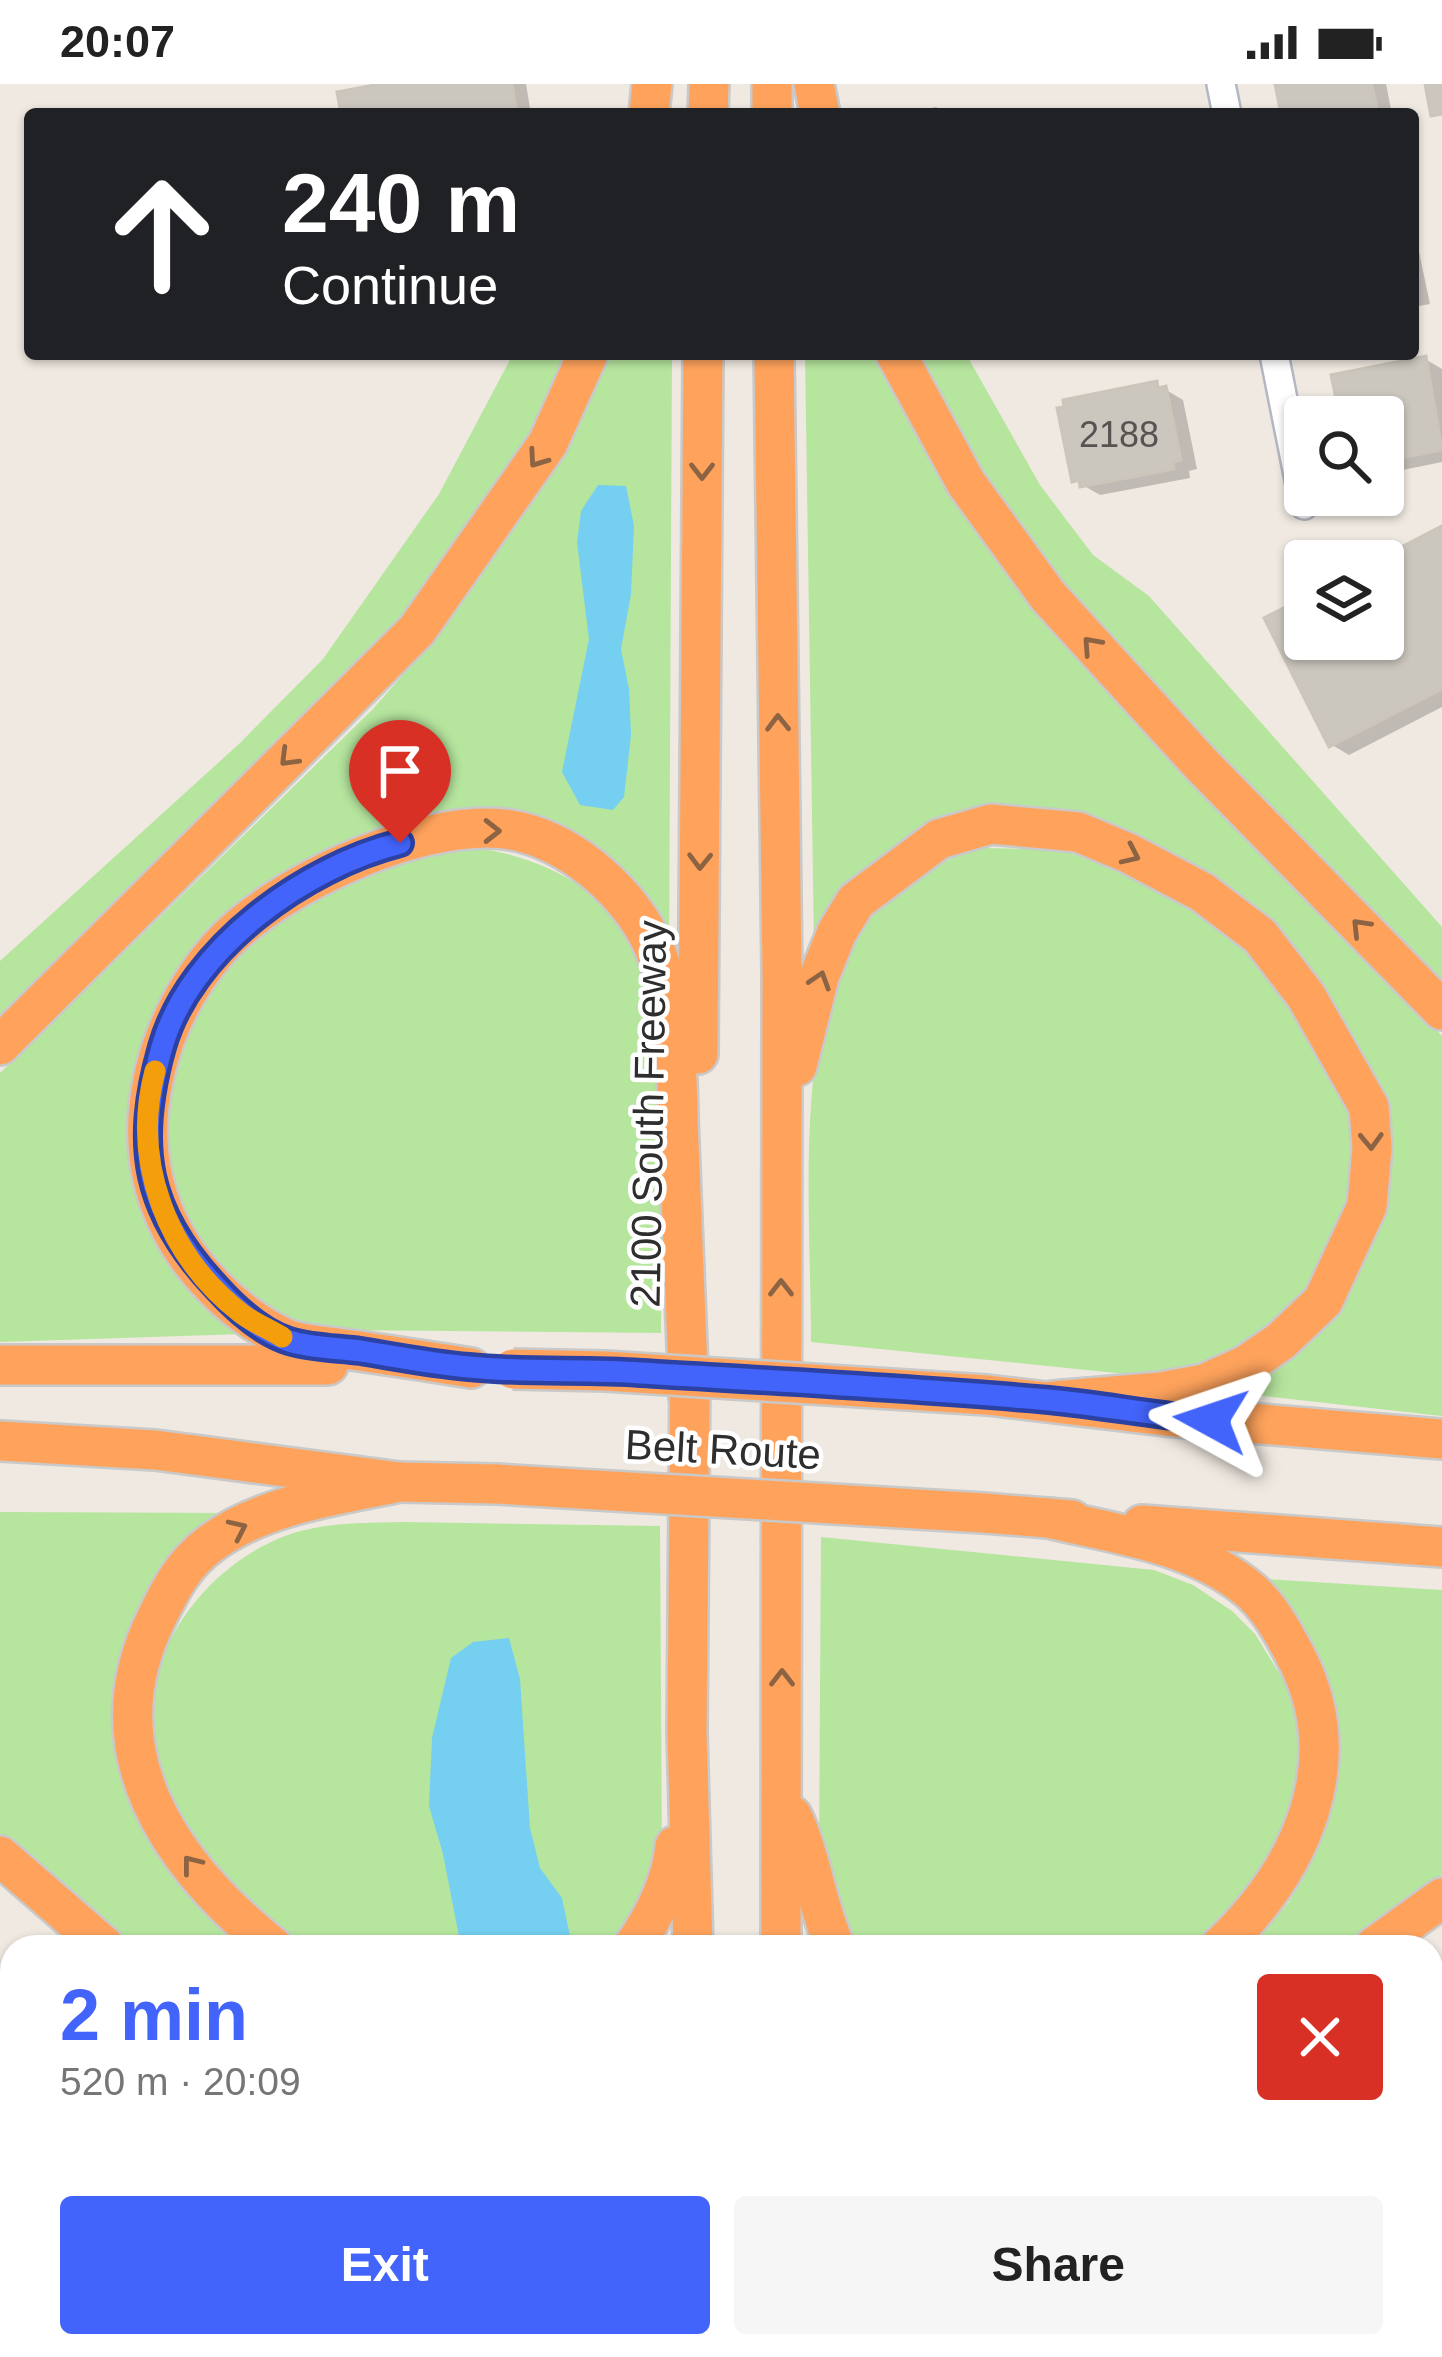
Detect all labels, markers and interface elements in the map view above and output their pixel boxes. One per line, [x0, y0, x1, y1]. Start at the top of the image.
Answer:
text: 20:07 [60, 16, 175, 67]
icon: ahead [84, 156, 240, 312]
text: 240 m [282, 156, 520, 250]
text: Continue [282, 255, 498, 315]
map controls [1284, 396, 1404, 660]
button: search [1284, 396, 1404, 516]
house number: 2188 [1079, 414, 1159, 455]
one-way arrow [529, 446, 551, 468]
one-way arrow [689, 463, 715, 481]
button: layers [1284, 540, 1404, 660]
one-way arrow [1084, 637, 1105, 658]
one-way arrow [765, 713, 791, 731]
pin [349, 720, 451, 843]
icon: arrive [367, 738, 433, 804]
one-way arrow [281, 744, 303, 766]
one-way arrow [483, 818, 502, 844]
one-way arrow [1119, 841, 1140, 864]
one-way arrow [687, 852, 713, 871]
one-way arrow [1352, 919, 1374, 941]
street label: 2100 South Freeway [622, 920, 675, 1308]
one-way arrow [805, 970, 830, 991]
one-way arrow [1357, 1132, 1383, 1151]
one-way arrow [768, 1278, 794, 1296]
position arrow [1148, 1357, 1274, 1483]
street label: Belt Route [624, 1421, 822, 1478]
one-way arrow [226, 1520, 247, 1543]
one-way arrow [769, 1668, 795, 1686]
one-way arrow [184, 1856, 205, 1878]
button: close [1257, 1974, 1383, 2100]
text: 2 min [60, 1975, 248, 2055]
text: 520 m · 20:09 [60, 2060, 301, 2103]
button: Exit [60, 2196, 710, 2334]
button: Share [734, 2196, 1383, 2334]

